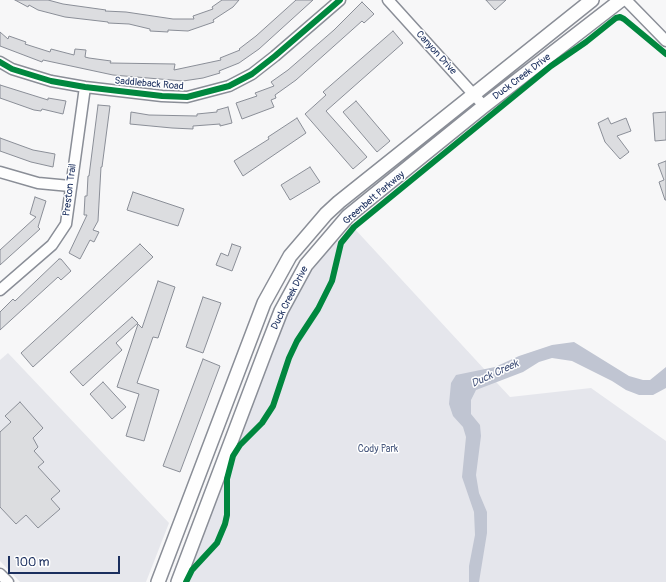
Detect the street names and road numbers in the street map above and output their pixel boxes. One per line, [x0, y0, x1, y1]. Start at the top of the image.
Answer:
street label: Canyon Drive [413, 29, 459, 77]
street label: Duck Creek Drive [491, 51, 553, 103]
street label: Saddleback Road [114, 75, 184, 93]
street label: Preston Trail [61, 163, 79, 217]
street label: Greenbelt Parkway [341, 169, 407, 227]
street label: Duck Creek Drive [269, 264, 311, 332]

